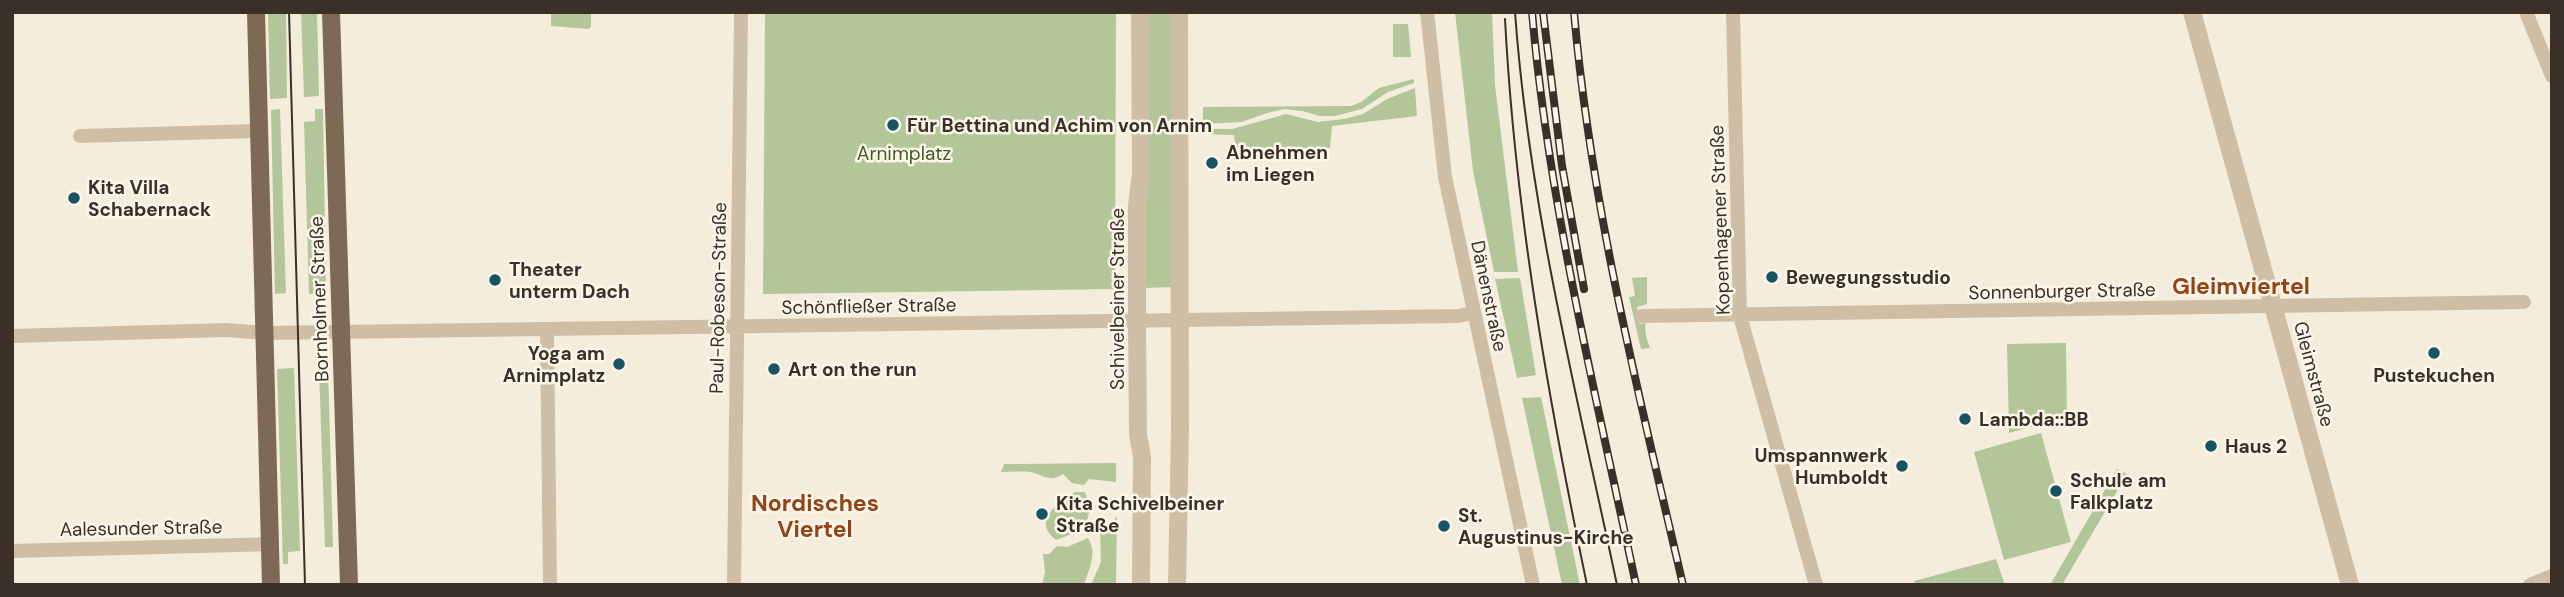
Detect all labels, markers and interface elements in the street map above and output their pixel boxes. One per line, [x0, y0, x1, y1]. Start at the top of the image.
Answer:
place label: Für Bettina und Achim von Arnim [907, 113, 1212, 138]
marker: Für Bettina und Achim von Arnim [885, 117, 901, 133]
street label: Kopenhagener Straße [1704, 124, 1736, 316]
place label: Abnehmen im Liegen [1226, 140, 1328, 187]
park label: Arnimplatz [857, 141, 951, 166]
marker: Abnehmen im Liegen [1204, 155, 1220, 171]
place label: Kita Villa Schabernack [88, 175, 211, 222]
marker: Kita Villa Schabernack [66, 190, 82, 206]
street label: Paul-Robeson-Straße [704, 202, 732, 394]
street label: Schivelbeiner Straße [1105, 208, 1130, 390]
street label: Bornholmer Straße [304, 216, 334, 382]
street label: Dänenstraße [1465, 238, 1513, 354]
place label: Theater unterm Dach [509, 257, 630, 304]
place label: Bewegungsstudio [1786, 265, 1951, 290]
marker: Bewegungsstudio [1764, 269, 1780, 285]
district label: Gleimviertel [2172, 271, 2310, 301]
marker: Theater unterm Dach [487, 272, 503, 288]
street label: Sonnenburger Straße [1968, 277, 2156, 305]
street label: Schönfließer Straße [781, 292, 957, 320]
street label: Gleimstraße [2288, 319, 2340, 429]
place label: Yoga am Arnimplatz [503, 341, 605, 388]
marker: Pustekuchen [2426, 345, 2442, 361]
marker: Yoga am Arnimplatz [611, 356, 627, 372]
place label: Art on the run [788, 357, 917, 382]
marker: Art on the run [766, 361, 782, 377]
place label: Pustekuchen [2373, 363, 2495, 388]
place label: Lambda::BB [1979, 407, 2089, 432]
marker: Lambda::BB [1957, 411, 1973, 427]
place label: Haus 2 [2225, 434, 2287, 459]
marker: Haus 2 [2203, 438, 2219, 454]
place label: Umspannwerk Humboldt [1755, 443, 1888, 490]
marker: Umspannwerk Humboldt [1894, 458, 1910, 474]
place label: Schule am Falkplatz [2070, 468, 2166, 515]
marker: Schule am Falkplatz [2048, 483, 2064, 499]
district label: Nordisches Viertel [751, 488, 879, 544]
place label: Kita Schivelbeiner Straße [1056, 491, 1224, 538]
place label: St. Augustinus-Kirche [1458, 503, 1634, 550]
marker: Kita Schivelbeiner Straße [1034, 506, 1050, 522]
street label: Aalesunder Straße [59, 514, 223, 542]
marker: St. Augustinus-Kirche [1436, 518, 1452, 534]

